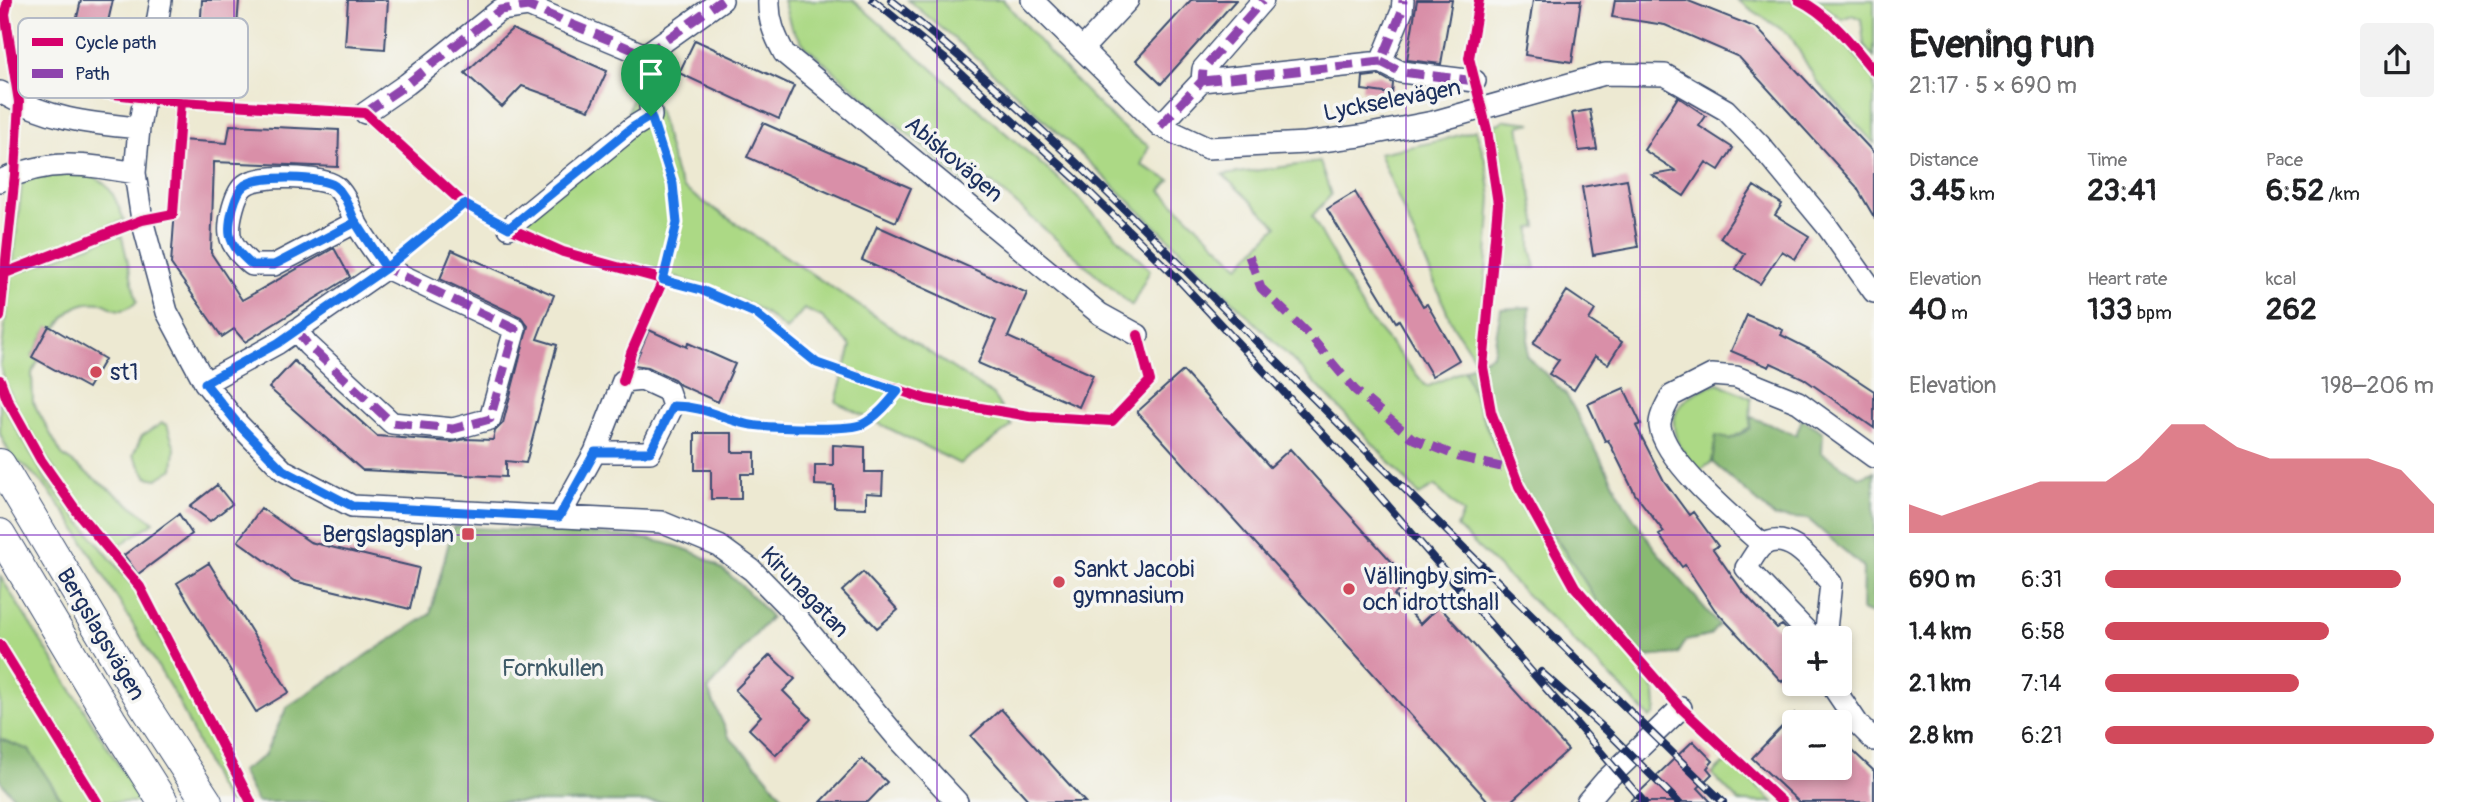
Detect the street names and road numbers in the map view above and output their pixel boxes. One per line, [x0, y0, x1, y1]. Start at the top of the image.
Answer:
street label: Lyckselevägen [1321, 72, 1463, 128]
street label: Abiskovägen [899, 110, 1009, 208]
street label: Kirunagatan [755, 540, 855, 644]
street label: Bergslagsvägen [50, 563, 152, 705]

